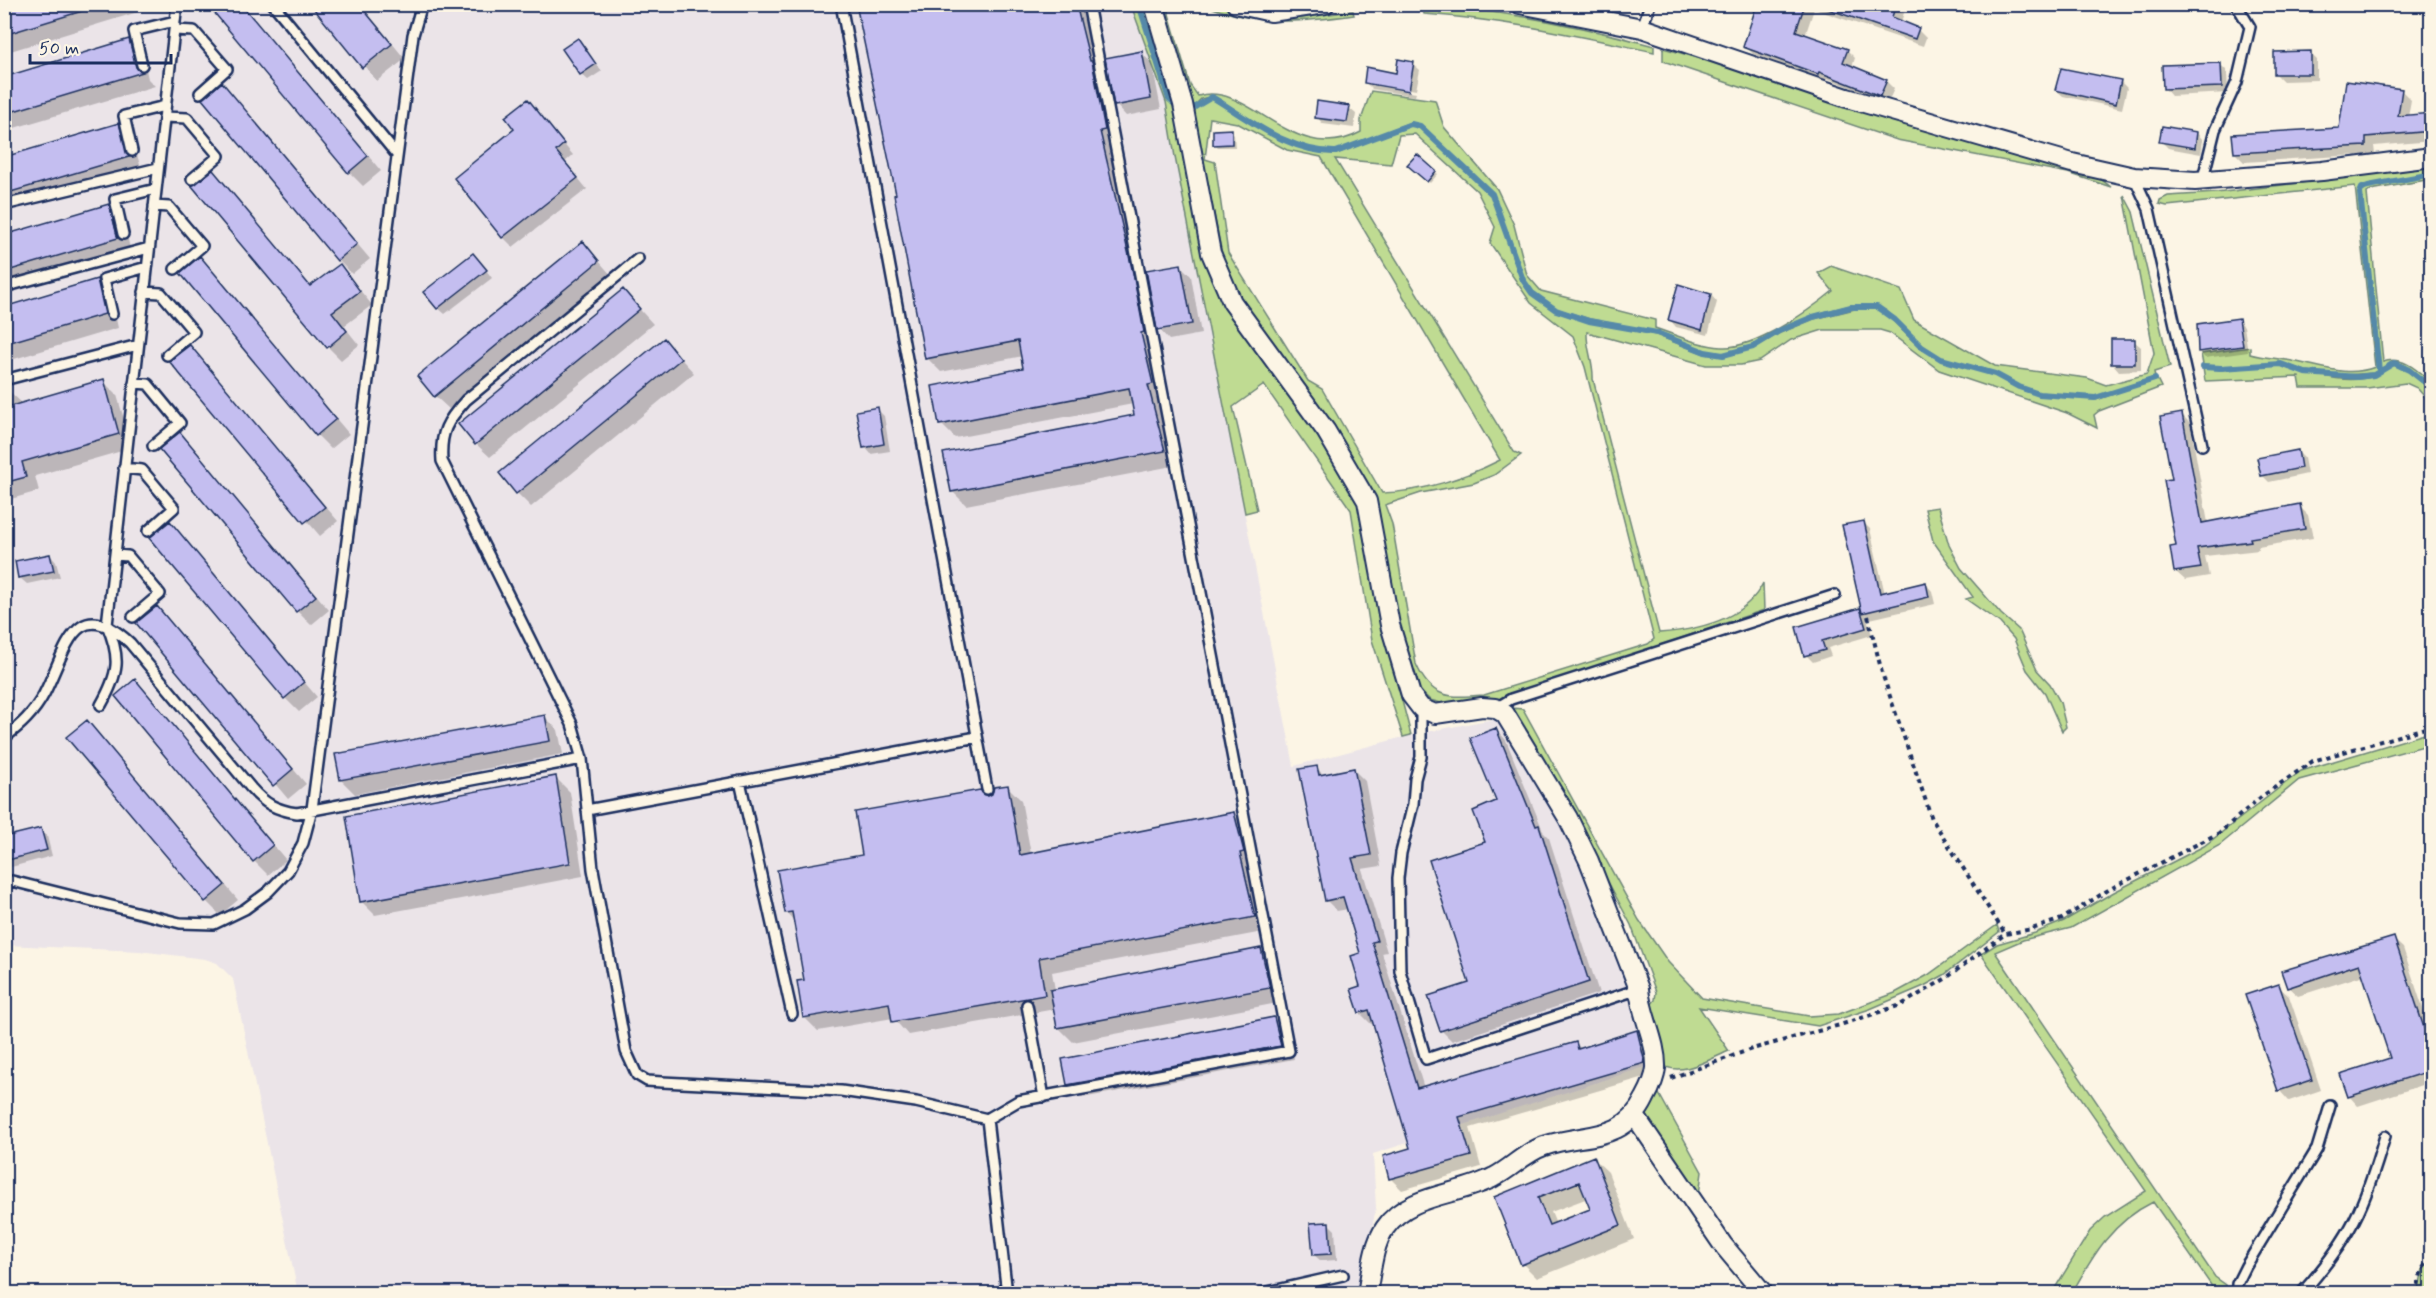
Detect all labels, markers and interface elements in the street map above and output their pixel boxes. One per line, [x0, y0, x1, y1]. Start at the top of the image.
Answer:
scale bar [30, 27, 171, 65]
text: 50 m [39, 37, 79, 61]

